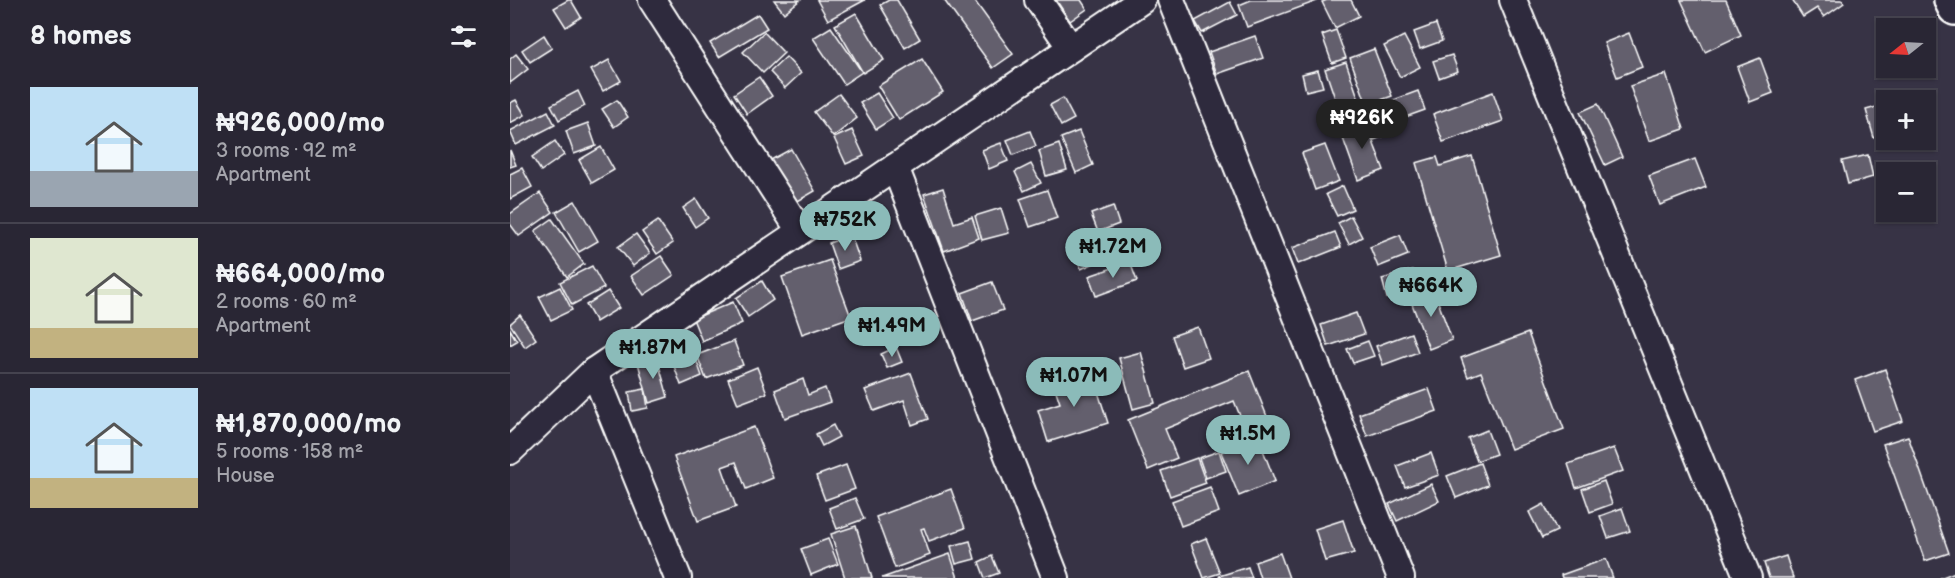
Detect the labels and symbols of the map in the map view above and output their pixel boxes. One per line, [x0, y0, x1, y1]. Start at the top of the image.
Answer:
north arrow [1876, 18, 1936, 78]
pin: ₦926K [1320, 99, 1404, 150]
pin: ₦752K [803, 201, 887, 252]
pin: ₦1.72M [1064, 228, 1162, 279]
pin: ₦664K [1389, 267, 1473, 318]
pin: ₦1.49M [843, 307, 941, 358]
pin: ₦1.87M [604, 329, 702, 380]
pin: ₦1.07M [1025, 357, 1123, 408]
pin: ₦1.5M [1206, 415, 1290, 466]

